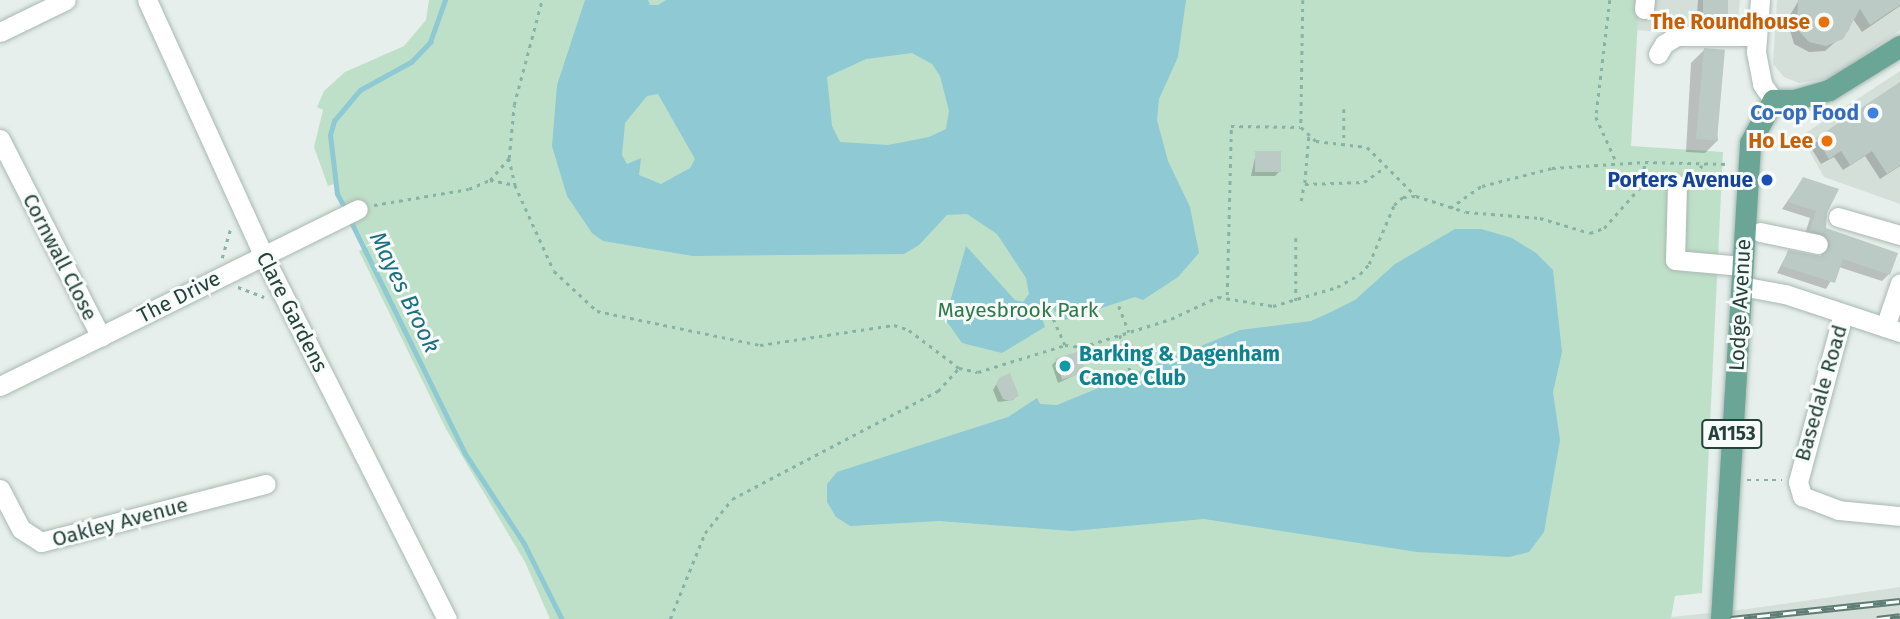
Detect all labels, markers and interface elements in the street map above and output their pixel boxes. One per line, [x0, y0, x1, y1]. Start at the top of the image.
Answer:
place label: The Roundhouse [1650, 9, 1810, 35]
marker: The Roundhouse [1816, 14, 1832, 30]
place label: Co-op Food [1750, 100, 1859, 126]
marker: Co-op Food [1865, 105, 1881, 121]
place label: Ho Lee [1748, 128, 1813, 154]
marker: Ho Lee [1819, 133, 1835, 149]
place label: Porters Avenue [1607, 167, 1753, 193]
marker: Porters Avenue [1759, 172, 1775, 188]
street label: Cornwall Close [17, 189, 103, 325]
water label: Mayes Brook [364, 227, 446, 357]
street label: Lodge Avenue [1724, 238, 1756, 372]
street label: Clare Gardens [251, 248, 333, 376]
street label: The Drive [133, 265, 225, 329]
park label: Mayesbrook Park [937, 297, 1099, 323]
street label: Basedale Road [1790, 322, 1852, 464]
place label: Barking & Dagenham Canoe Club [1079, 341, 1280, 391]
marker: Barking & Dagenham Canoe Club [1057, 358, 1073, 374]
road number: A1153 [1700, 418, 1764, 449]
street label: Oakley Avenue [49, 492, 191, 552]

